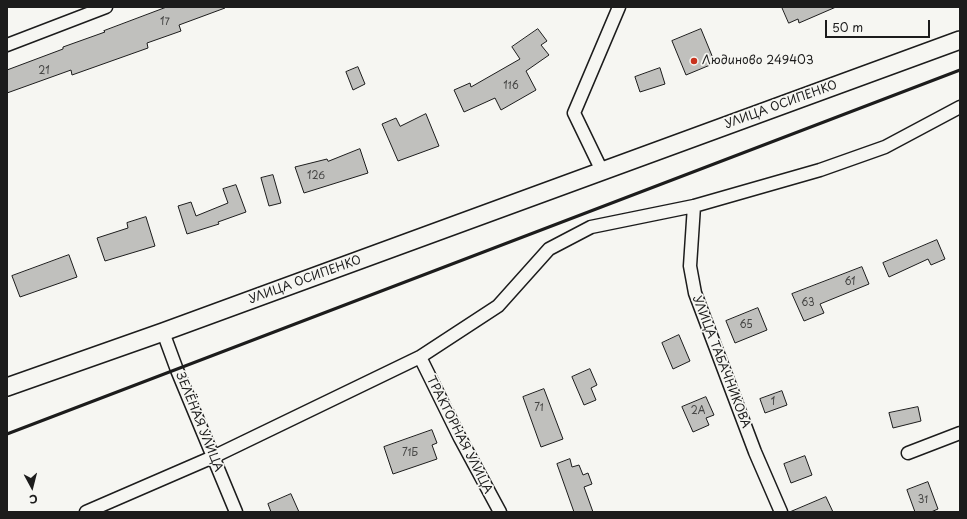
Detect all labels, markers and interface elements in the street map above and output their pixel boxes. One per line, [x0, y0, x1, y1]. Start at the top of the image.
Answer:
scale bar [827, 12, 932, 38]
house number: 17 [160, 16, 170, 28]
text: 50 m [832, 18, 863, 36]
place label: Людиново 249403 [702, 54, 814, 68]
marker: Людиново 249403 [689, 56, 699, 66]
house number: 21 [38, 65, 50, 77]
street label: УЛИЦА ОСИПЕНКО [723, 78, 839, 132]
house number: 116 [503, 80, 519, 92]
house number: 126 [307, 170, 325, 182]
street label: УЛИЦА ОСИПЕНКО [247, 253, 363, 307]
house number: 61 [844, 276, 856, 288]
street label: УЛИЦА ТАБАЧНИКОВА [689, 294, 753, 430]
house number: 63 [801, 297, 815, 309]
house number: 65 [739, 319, 753, 331]
street label: ЗЕЛЁНАЯ УЛИЦА [172, 370, 226, 474]
street label: ТРАКТОРНАЯ УЛИЦА [423, 374, 495, 496]
house number: 1 [771, 396, 775, 408]
house number: 71 [534, 402, 544, 414]
house number: 2А [691, 405, 705, 417]
house number: 71Б [402, 447, 418, 459]
north arrow [12, 467, 52, 507]
text: С [28, 490, 39, 508]
house number: 31 [918, 494, 928, 506]

